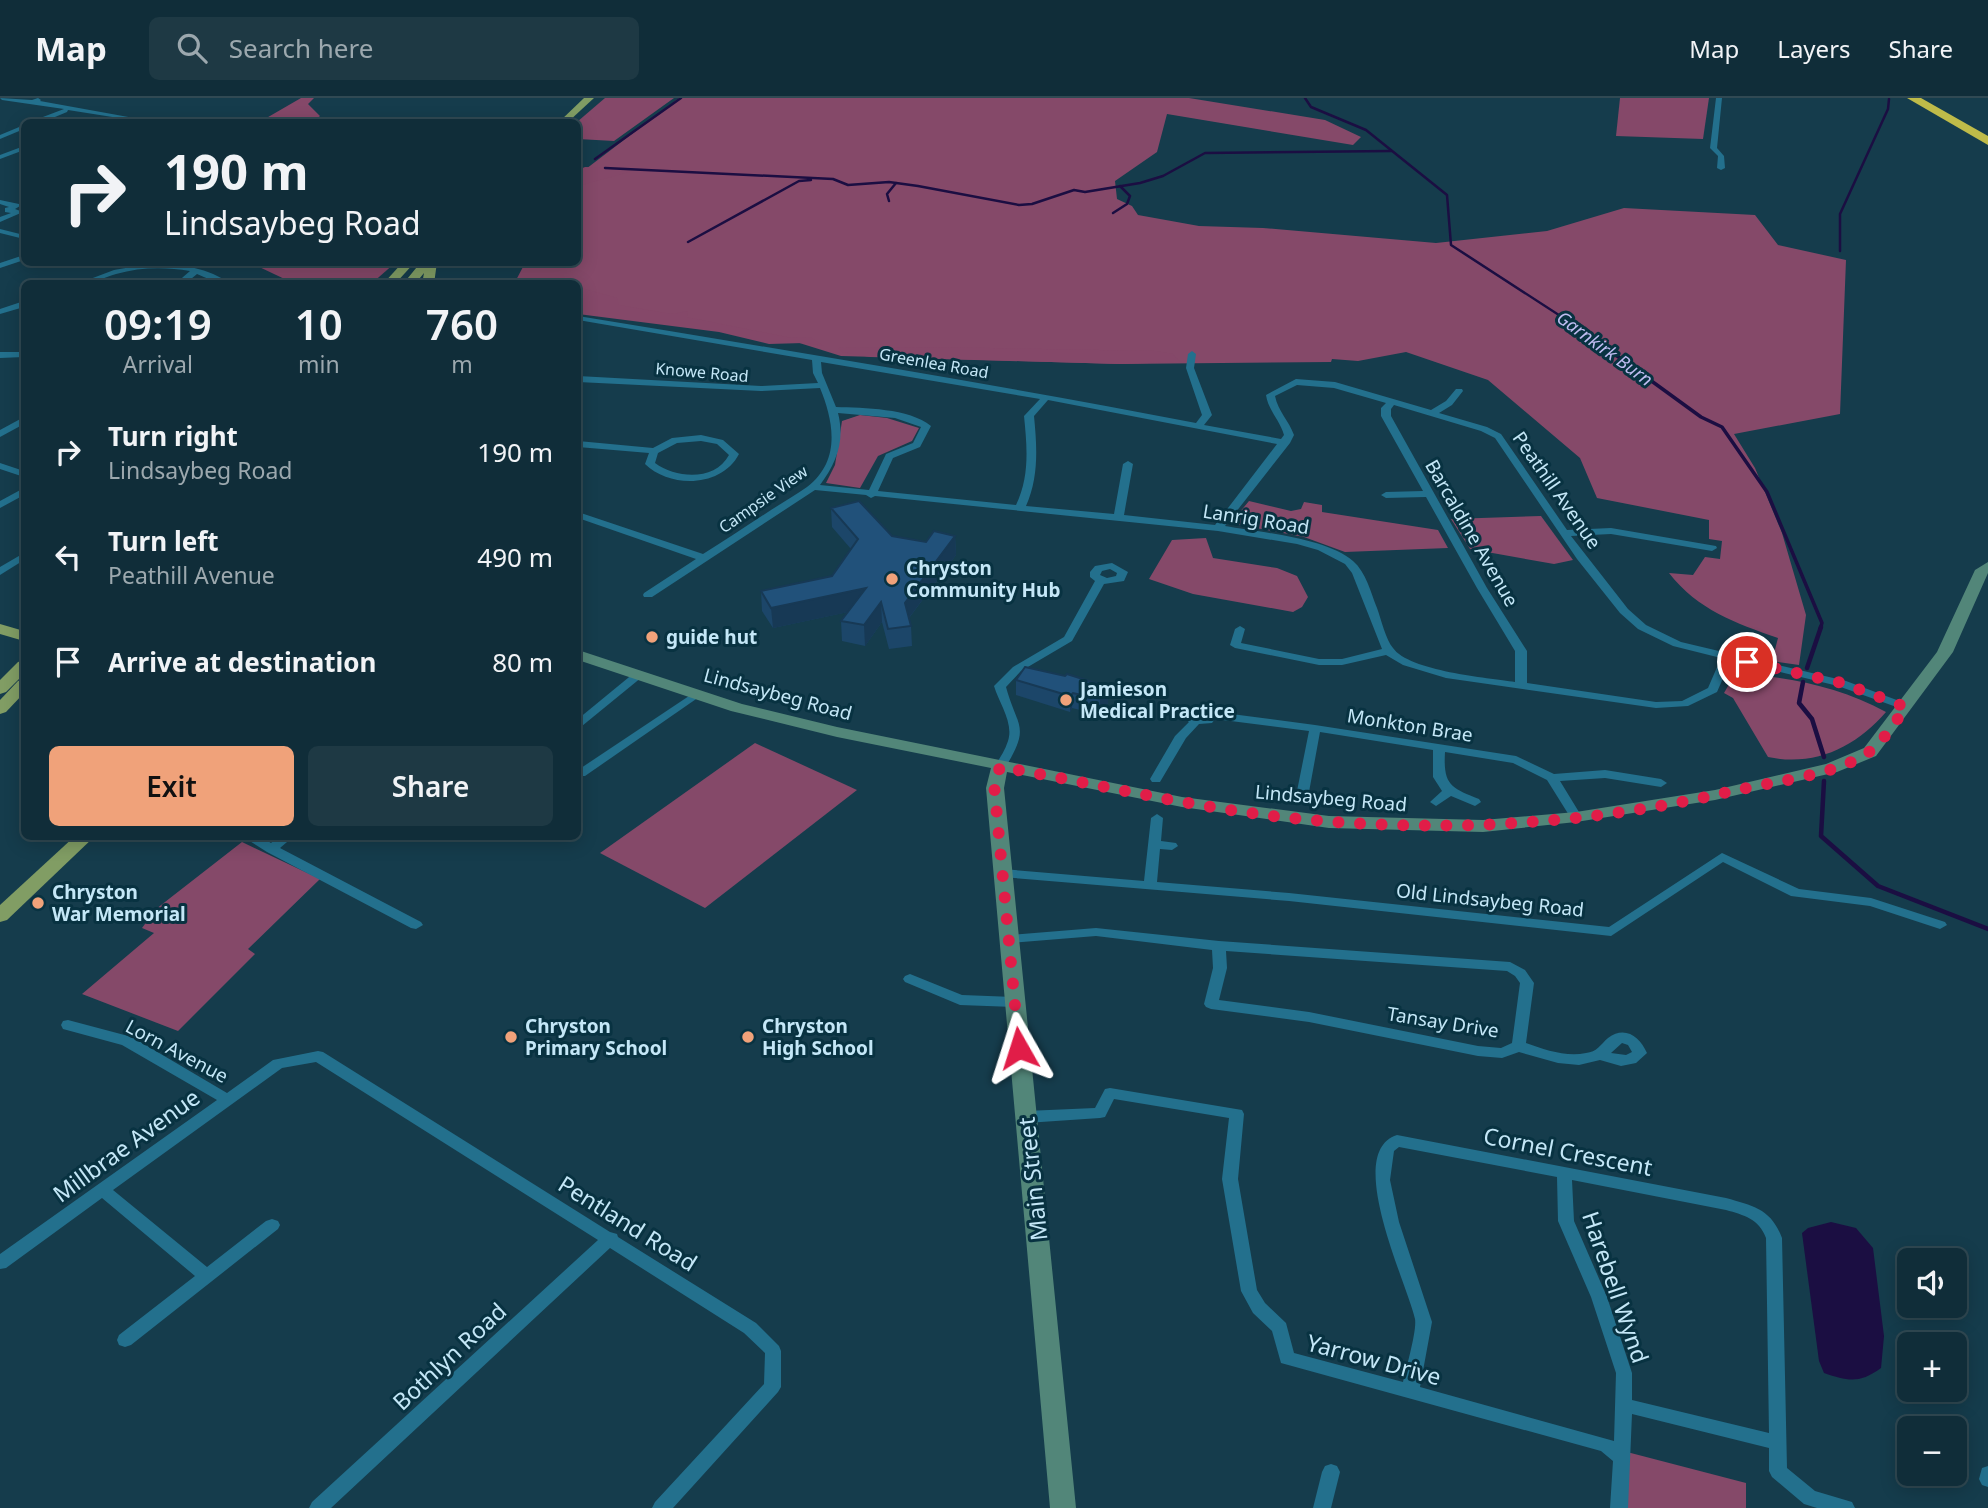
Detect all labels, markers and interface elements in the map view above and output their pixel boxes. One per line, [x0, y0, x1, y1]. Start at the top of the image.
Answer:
search box [149, 17, 639, 80]
text: Map [35, 26, 107, 71]
icon: search [173, 29, 211, 67]
text: Search here [229, 30, 373, 66]
text: Map [1689, 32, 1739, 65]
text: Layers [1777, 32, 1851, 65]
text: Share [1889, 32, 1953, 65]
text: 190 m [164, 138, 309, 204]
icon: right [49, 147, 140, 238]
text: Lindsaybeg Road [164, 201, 421, 244]
text: 09:19 [104, 295, 212, 352]
text: 10 [295, 295, 343, 352]
text: 760 [426, 295, 498, 352]
water label: Garnkirk Burn [1552, 305, 1658, 391]
street label: Greenlea Road [878, 343, 990, 383]
text: Arrival [123, 348, 193, 380]
text: min [298, 348, 340, 380]
text: m [451, 348, 473, 380]
street label: Knowe Road [655, 357, 749, 387]
text: Turn right [108, 418, 238, 454]
street label: Peathill Avenue [1507, 426, 1607, 554]
icon: right [49, 433, 87, 471]
text: 190 m [477, 434, 553, 470]
text: Lindsaybeg Road [108, 454, 293, 486]
street label: Barcaldine Avenue [1419, 455, 1525, 611]
street label: Campsie View [714, 460, 812, 538]
street label: Lanrig Road [1201, 498, 1311, 540]
text: Turn left [108, 523, 219, 559]
icon: left [49, 538, 87, 576]
text: 490 m [477, 539, 553, 575]
place label: Chryston Community Hub [906, 555, 1060, 603]
text: Peathill Avenue [108, 559, 275, 591]
marker: Chryston Community Hub [884, 571, 900, 587]
place label: guide hut [666, 624, 757, 650]
marker: guide hut [644, 629, 660, 645]
pin [1717, 632, 1777, 692]
icon: arrive [49, 643, 87, 681]
icon: arrive [1728, 643, 1766, 681]
text: Arrive at destination [108, 644, 377, 680]
text: 80 m [492, 644, 553, 680]
street label: Lindsaybeg Road [701, 662, 855, 726]
place label: Jamieson Medical Practice [1078, 676, 1235, 724]
marker: Jamieson Medical Practice [1058, 692, 1074, 708]
street label: Monkton Brae [1345, 702, 1475, 748]
button: Exit [49, 746, 294, 826]
button: Share [308, 746, 553, 826]
street label: Lindsaybeg Road [1254, 778, 1408, 818]
street label: Old Lindsaybeg Road [1395, 877, 1585, 923]
place label: Chryston War Memorial [52, 879, 186, 927]
marker: Chryston War Memorial [30, 895, 46, 911]
street label: Tansay Drive [1385, 1000, 1501, 1044]
position arrow [982, 1011, 1056, 1085]
street label: Lorn Avenue [121, 1013, 233, 1089]
place label: Chryston Primary School [525, 1013, 667, 1061]
place label: Chryston High School [762, 1013, 874, 1061]
marker: Chryston Primary School [503, 1029, 519, 1045]
marker: Chryston High School [740, 1029, 756, 1045]
street label: Millbrae Avenue [46, 1081, 206, 1209]
street label: Main Street [1010, 1116, 1054, 1242]
street label: Cornel Crescent [1481, 1119, 1655, 1183]
street label: Pentland Road [553, 1168, 703, 1278]
street label: Harebell Wynd [1575, 1207, 1657, 1367]
map controls [1897, 1248, 1967, 1486]
button: sound [1897, 1248, 1967, 1318]
street label: Bothlyn Road [385, 1295, 513, 1417]
street label: Yarrow Drive [1303, 1326, 1445, 1392]
button: + [1897, 1332, 1967, 1402]
button: − [1897, 1416, 1967, 1486]

